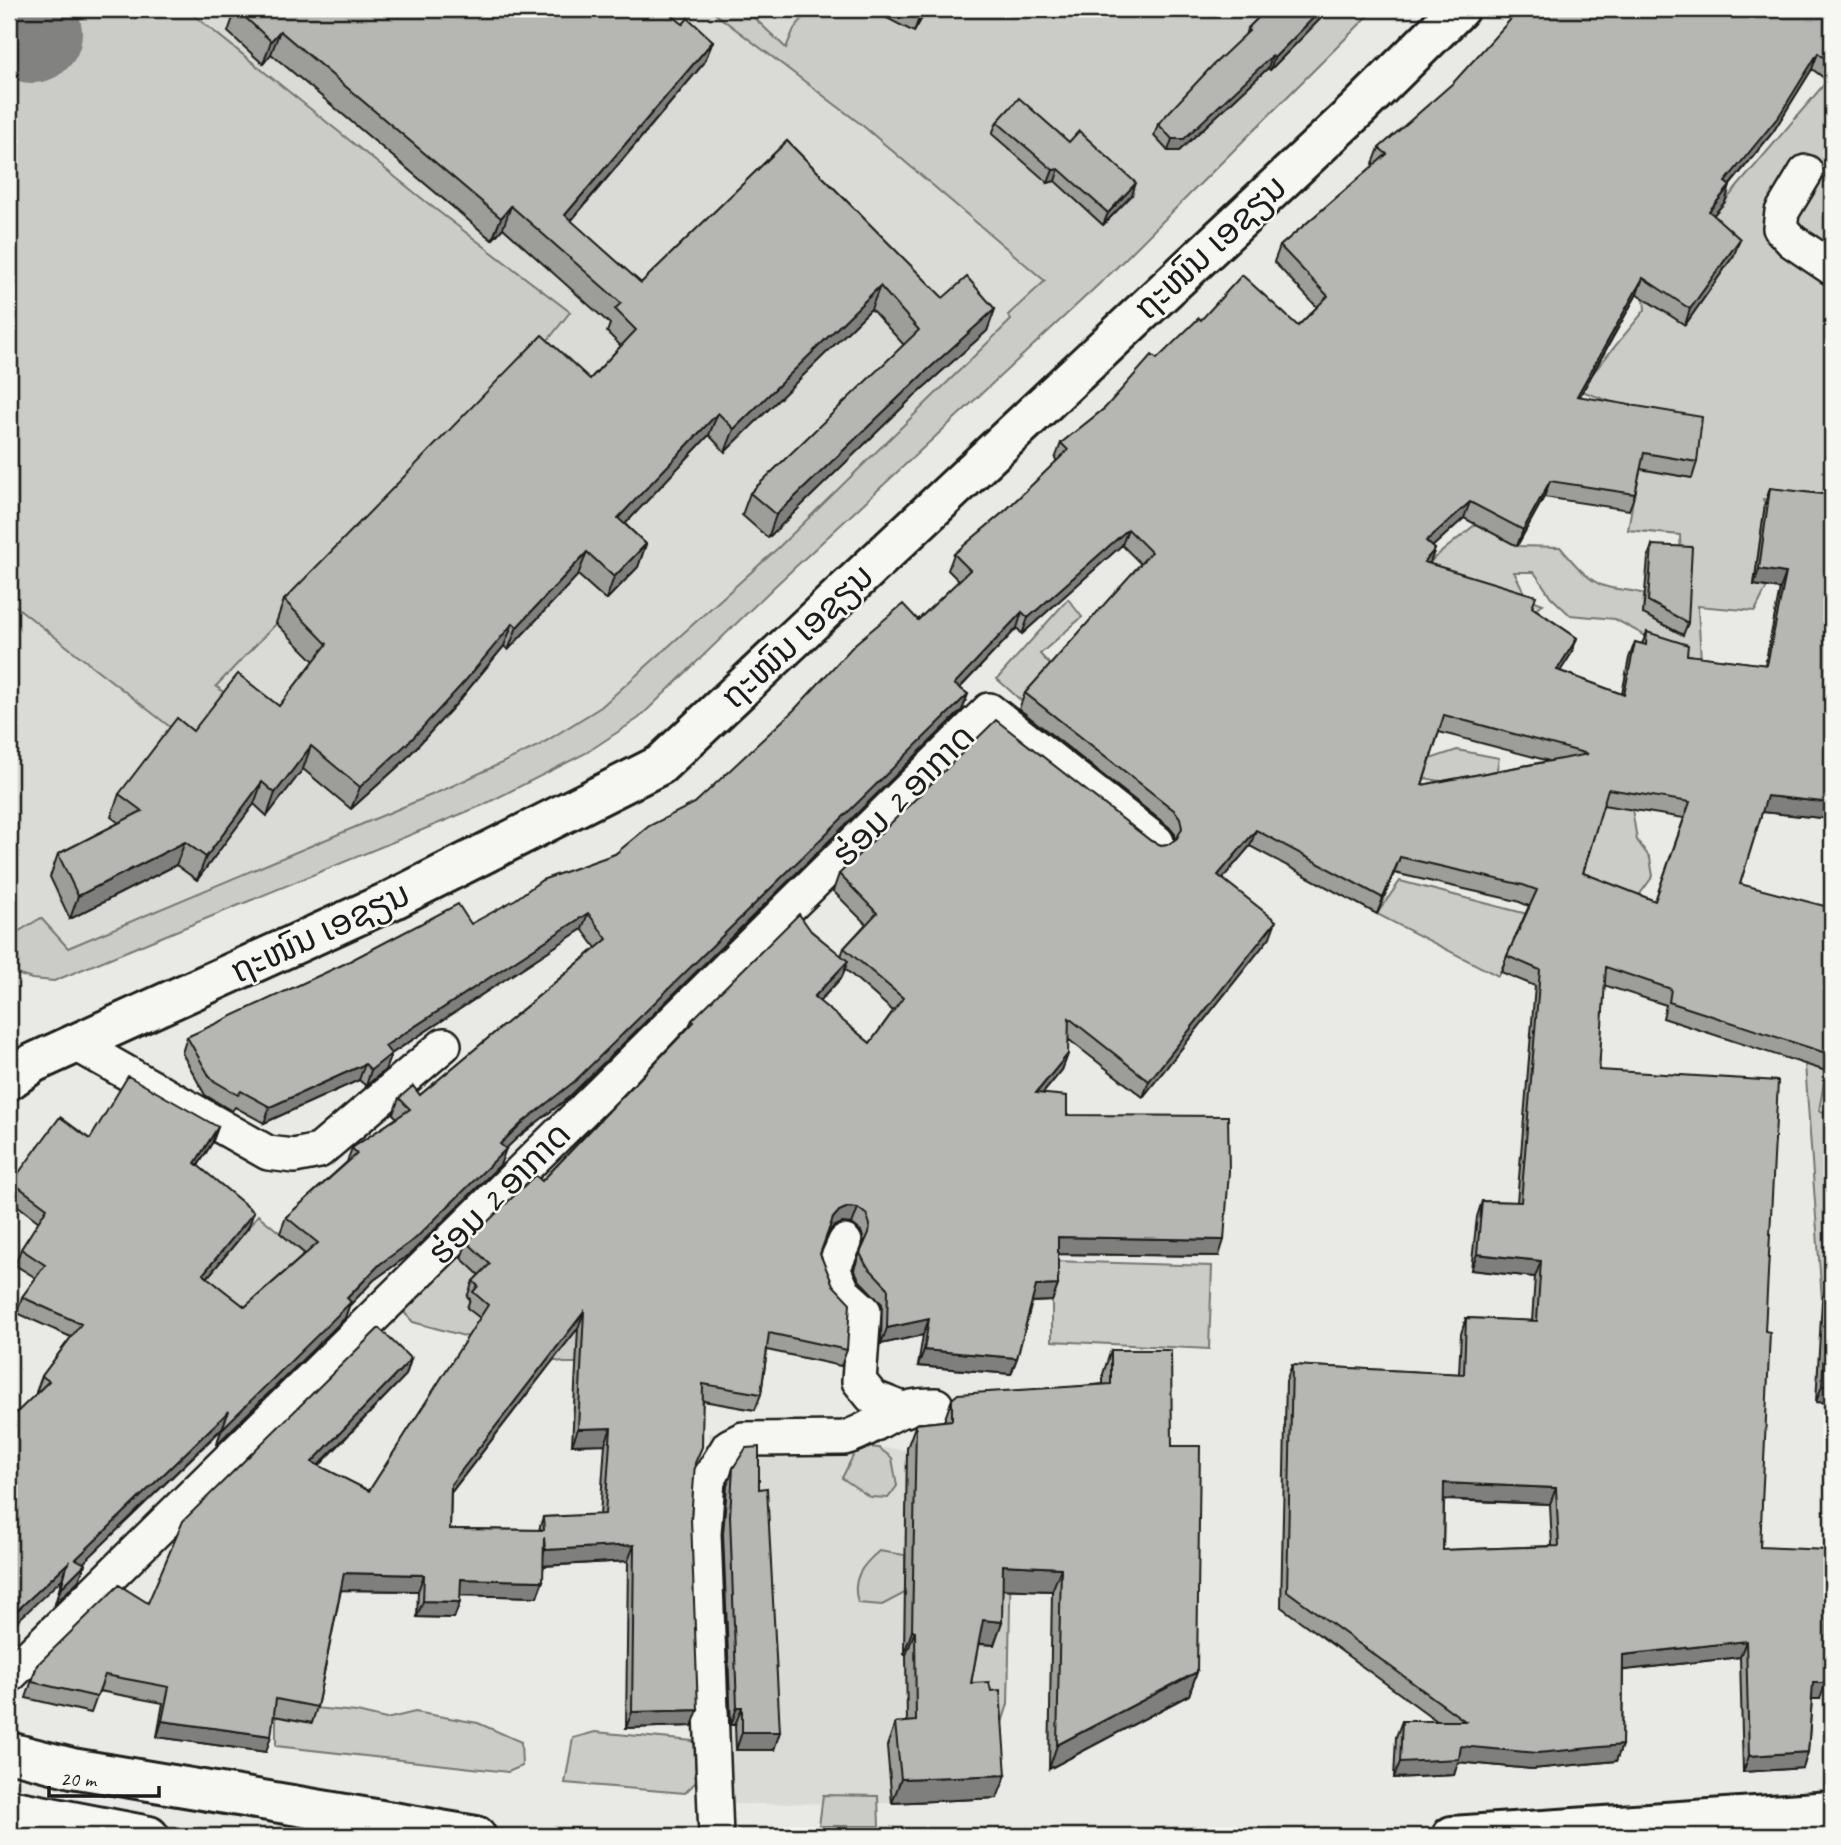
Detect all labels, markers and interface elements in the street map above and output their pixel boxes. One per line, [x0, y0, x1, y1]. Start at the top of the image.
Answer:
street label: ຖະໜົນ ເອຊຽນ [1124, 165, 1296, 330]
street label: ຖະໜົນ ເອຊຽນ [711, 554, 883, 719]
street label: ຮ່ອມ 2 ອາກາດ [822, 714, 984, 876]
street label: ຖະໜົນ ເອຊຽນ [223, 871, 417, 994]
street label: ຮ່ອມ 2 ອາກາດ [418, 1112, 580, 1274]
scale bar [49, 1754, 159, 1798]
text: 20 m [60, 1766, 98, 1792]

